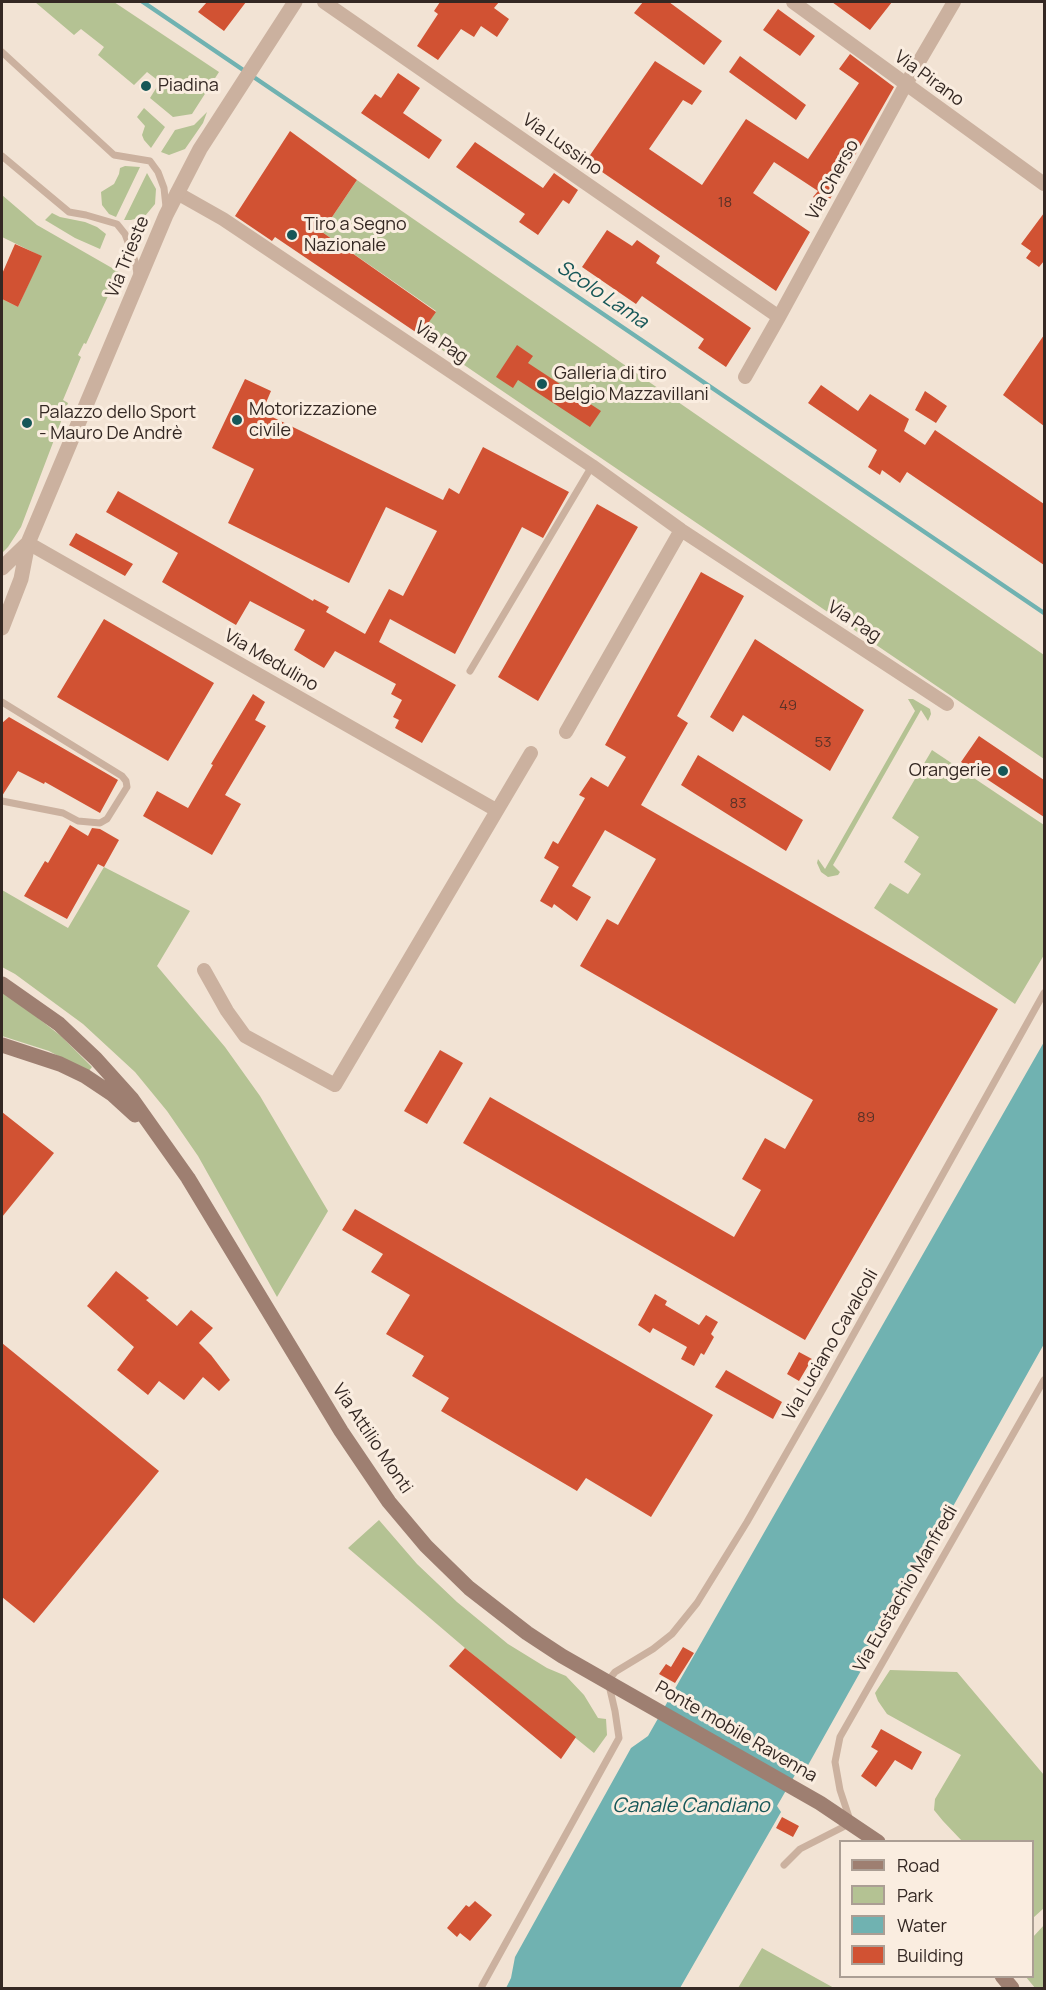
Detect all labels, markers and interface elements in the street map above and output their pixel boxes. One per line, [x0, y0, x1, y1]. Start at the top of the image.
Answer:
street label: Via Pirano [890, 47, 968, 111]
place label: Piadina [158, 75, 219, 97]
marker: Piadina [139, 79, 153, 93]
street label: Via Lussino [518, 110, 606, 180]
street label: Via Cherso [802, 136, 864, 224]
house number: 18 [718, 194, 732, 212]
street label: Via Trieste [102, 213, 154, 301]
place label: Tiro a Segno Nazionale [304, 214, 407, 256]
marker: Tiro a Segno Nazionale [285, 228, 299, 242]
water label: Scolo Lama [552, 256, 652, 334]
street label: Via Pag [410, 317, 472, 369]
place label: Galleria di tiro Belgio Mazzavillani [554, 363, 709, 406]
marker: Galleria di tiro Belgio Mazzavillani [535, 377, 549, 391]
place label: Motorizzazione civile [249, 399, 377, 442]
place label: Palazzo dello Sport - Mauro De Andrè [39, 402, 196, 444]
marker: Motorizzazione civile [230, 413, 244, 427]
marker: Palazzo dello Sport - Mauro De Andrè [20, 416, 34, 430]
street label: Via Pag [823, 597, 885, 647]
street label: Via Medulino [220, 625, 322, 697]
house number: 49 [779, 697, 797, 715]
house number: 53 [815, 734, 831, 752]
place label: Orangerie [909, 760, 991, 782]
marker: Orangerie [996, 764, 1010, 778]
house number: 83 [729, 795, 747, 813]
house number: 89 [857, 1109, 875, 1127]
street label: Via Luciano Cavalcoli [779, 1266, 883, 1424]
street label: Via Attilio Monti [327, 1380, 417, 1498]
street label: Via Eustachio Manfredi [849, 1502, 963, 1676]
street label: Ponte mobile Ravenna [651, 1677, 821, 1787]
water label: Canale Candiano [612, 1794, 770, 1818]
legend [839, 1840, 1034, 1978]
text: Road [897, 1853, 940, 1877]
text: Park [897, 1883, 933, 1907]
text: Water [897, 1913, 947, 1937]
text: Building [897, 1943, 963, 1967]

